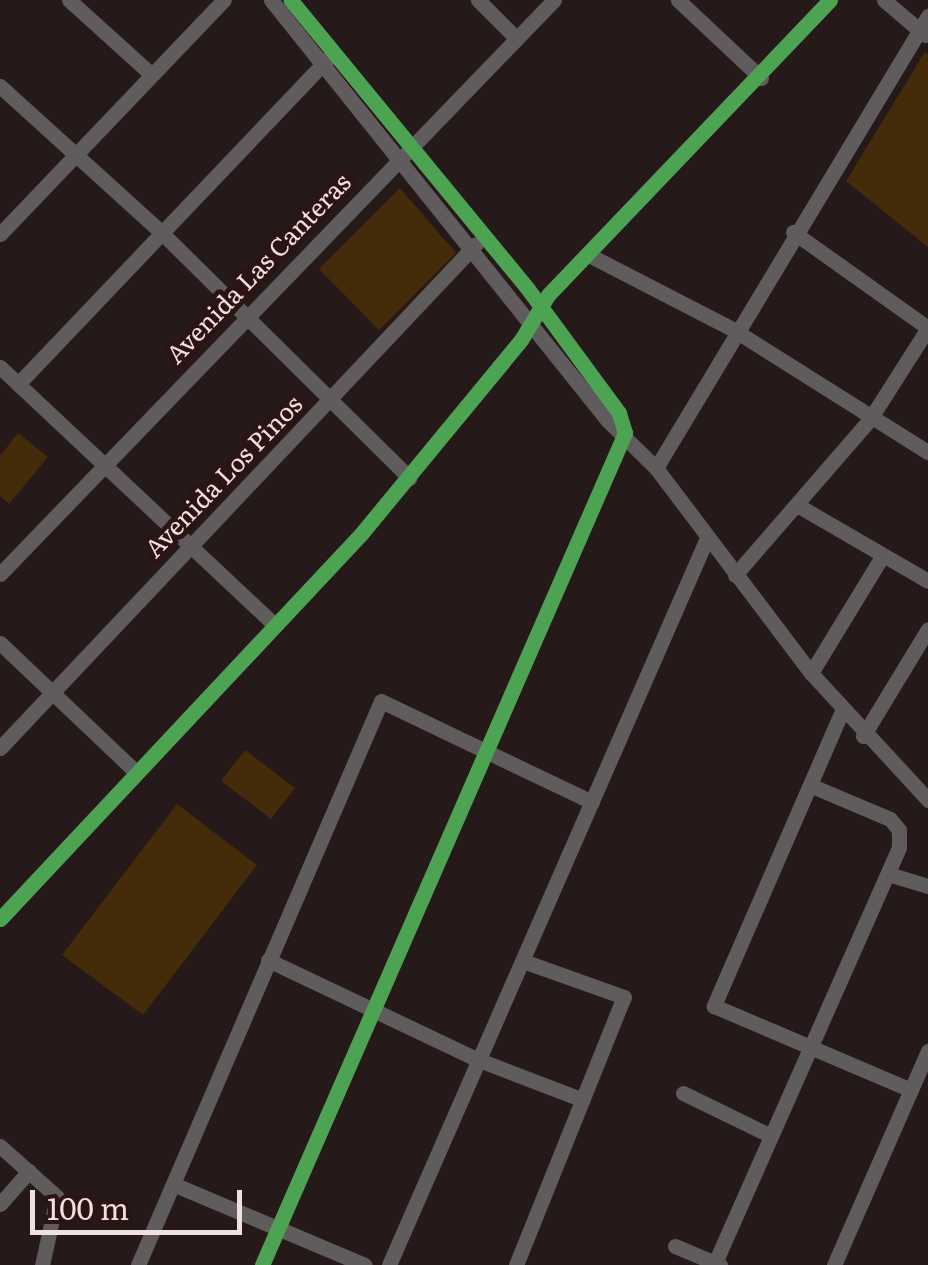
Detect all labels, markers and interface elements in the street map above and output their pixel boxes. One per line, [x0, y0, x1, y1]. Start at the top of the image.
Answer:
street label: Avenida Las Canteras [160, 167, 356, 369]
street label: Avenida Los Pinos [138, 389, 308, 563]
scale bar [35, 1170, 248, 1232]
text: 100 m [47, 1185, 129, 1229]

